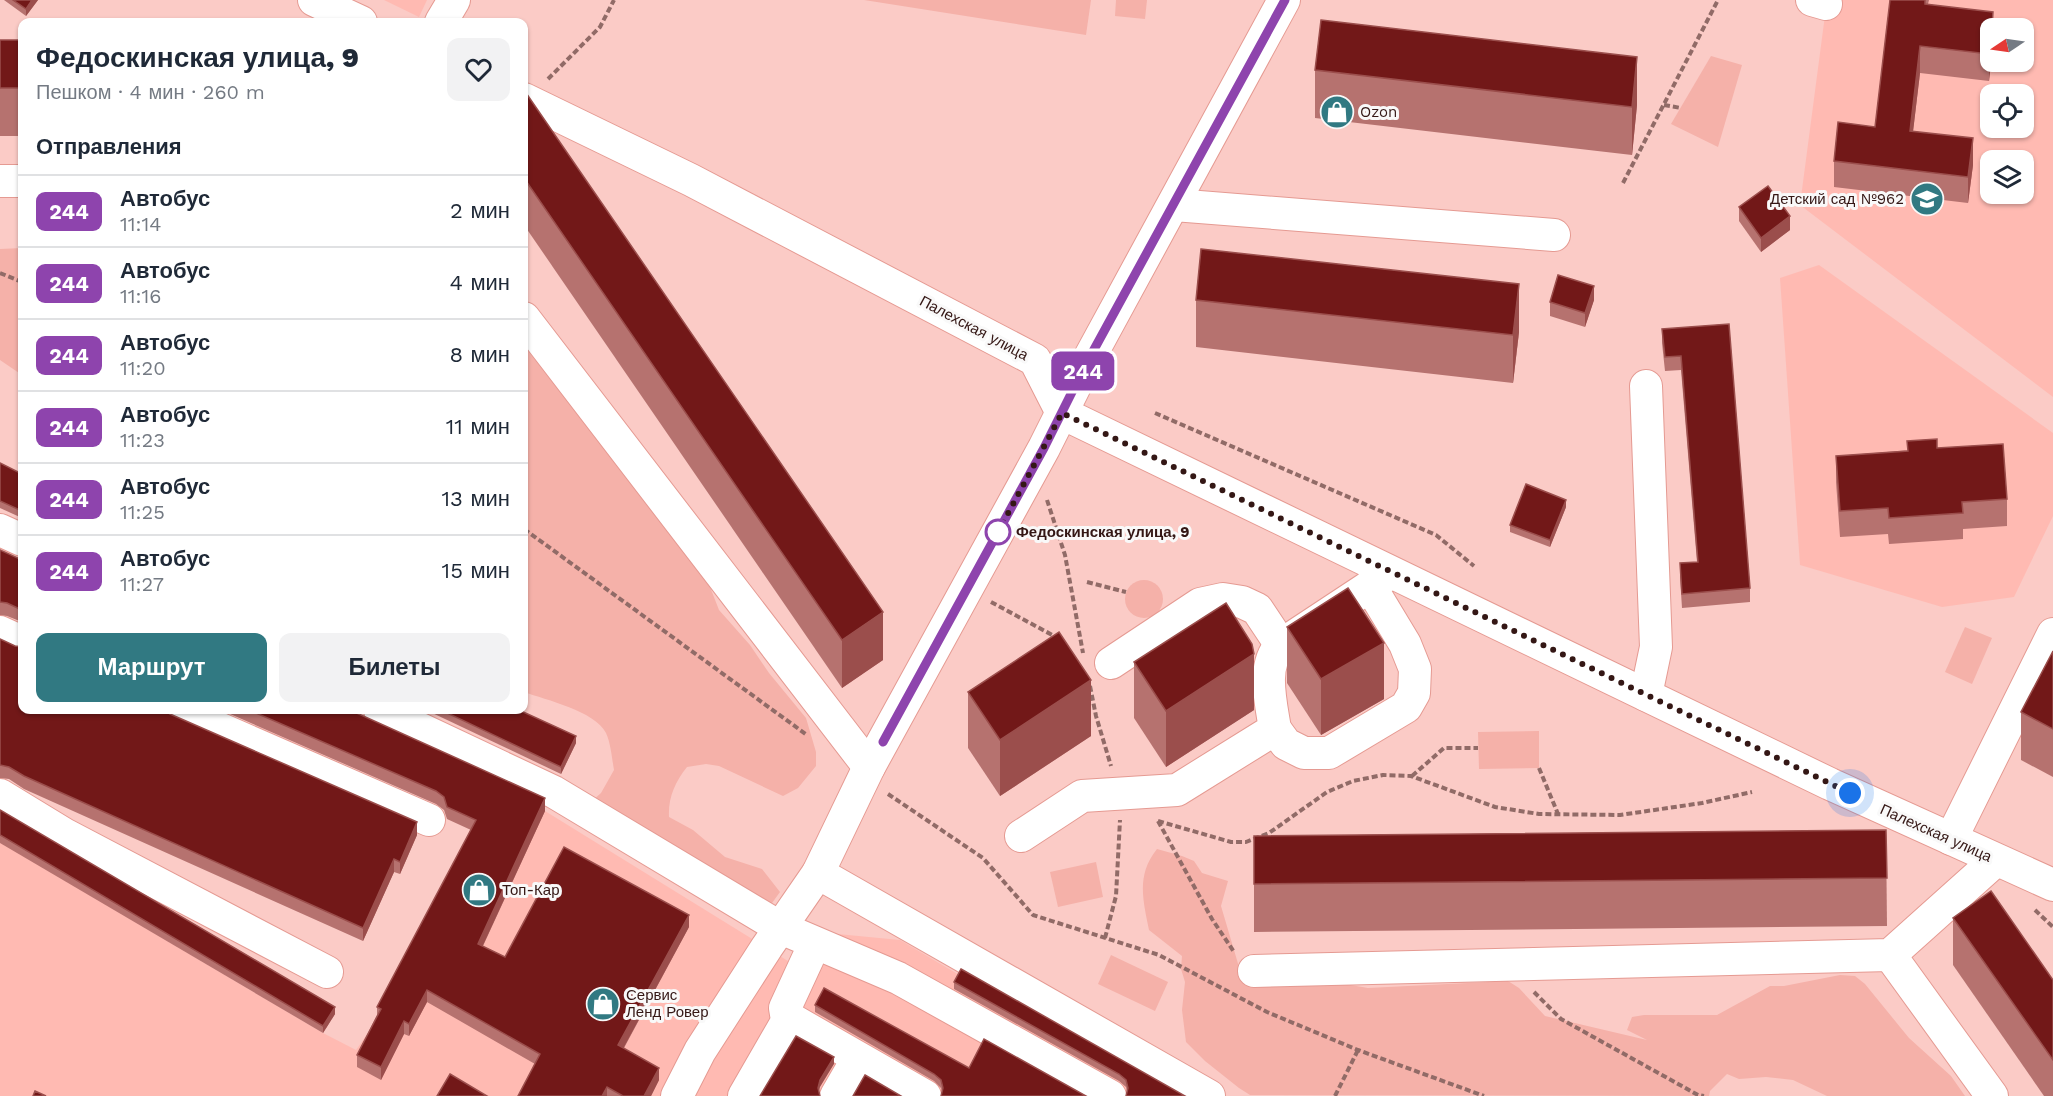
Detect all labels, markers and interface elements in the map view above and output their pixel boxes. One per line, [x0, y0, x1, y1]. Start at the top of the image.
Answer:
north arrow [1980, 18, 2034, 72]
map controls [1980, 18, 2034, 204]
button: heart [447, 38, 510, 101]
text: Федоскинская улица, 9 [36, 41, 359, 74]
text: Пешком · 4 мин · 260 m [36, 80, 265, 104]
button: locate [1980, 84, 2034, 138]
shop icon: Ozon [1319, 94, 1355, 130]
place label: Ozon [1360, 103, 1397, 121]
text: Отправления [36, 134, 182, 159]
button: layers [1980, 150, 2034, 204]
school or university icon: Детский сад №962 [1909, 181, 1945, 217]
text: Автобус [120, 186, 210, 211]
place label: Детский сад №962 [1770, 190, 1904, 208]
text: 2 мин [450, 198, 510, 223]
text: 244 [49, 199, 89, 224]
text: 11:14 [120, 212, 162, 236]
text: Автобус [120, 258, 210, 283]
text: 4 мин [449, 270, 510, 295]
text: 244 [49, 271, 89, 296]
text: 11:16 [120, 284, 161, 308]
street label: Палехская улица [917, 292, 1032, 365]
text: Автобус [120, 330, 210, 355]
text: 8 мин [449, 342, 510, 367]
text: 244 [49, 343, 89, 368]
line badge: 244 [1048, 352, 1118, 391]
text: 11:20 [120, 356, 166, 380]
text: 244 [1063, 359, 1103, 384]
text: Автобус [120, 402, 210, 427]
text: 11 мин [446, 414, 510, 439]
text: 244 [49, 415, 89, 440]
text: 11:23 [120, 428, 165, 452]
text: Автобус [120, 474, 210, 499]
text: 13 мин [442, 486, 510, 511]
text: 244 [49, 487, 89, 512]
text: 11:25 [120, 500, 165, 524]
marker: Федоскинская улица, 9 [985, 519, 1011, 545]
place label: Федоскинская улица, 9 [1016, 523, 1190, 541]
text: Автобус [120, 546, 210, 571]
text: 15 мин [442, 558, 510, 583]
text: 244 [49, 559, 89, 584]
text: 11:27 [120, 572, 164, 596]
button: Маршрут [36, 633, 267, 702]
button: Билеты [279, 633, 510, 702]
your location [1835, 778, 1865, 808]
street label: Палехская улица [1877, 800, 1995, 866]
shop icon: Топ-Кар [461, 872, 497, 908]
place label: Топ-Кар [502, 881, 560, 899]
shop icon: Сервис Ленд Ровер [585, 986, 621, 1022]
place label: Сервис Ленд Ровер [626, 986, 709, 1021]

